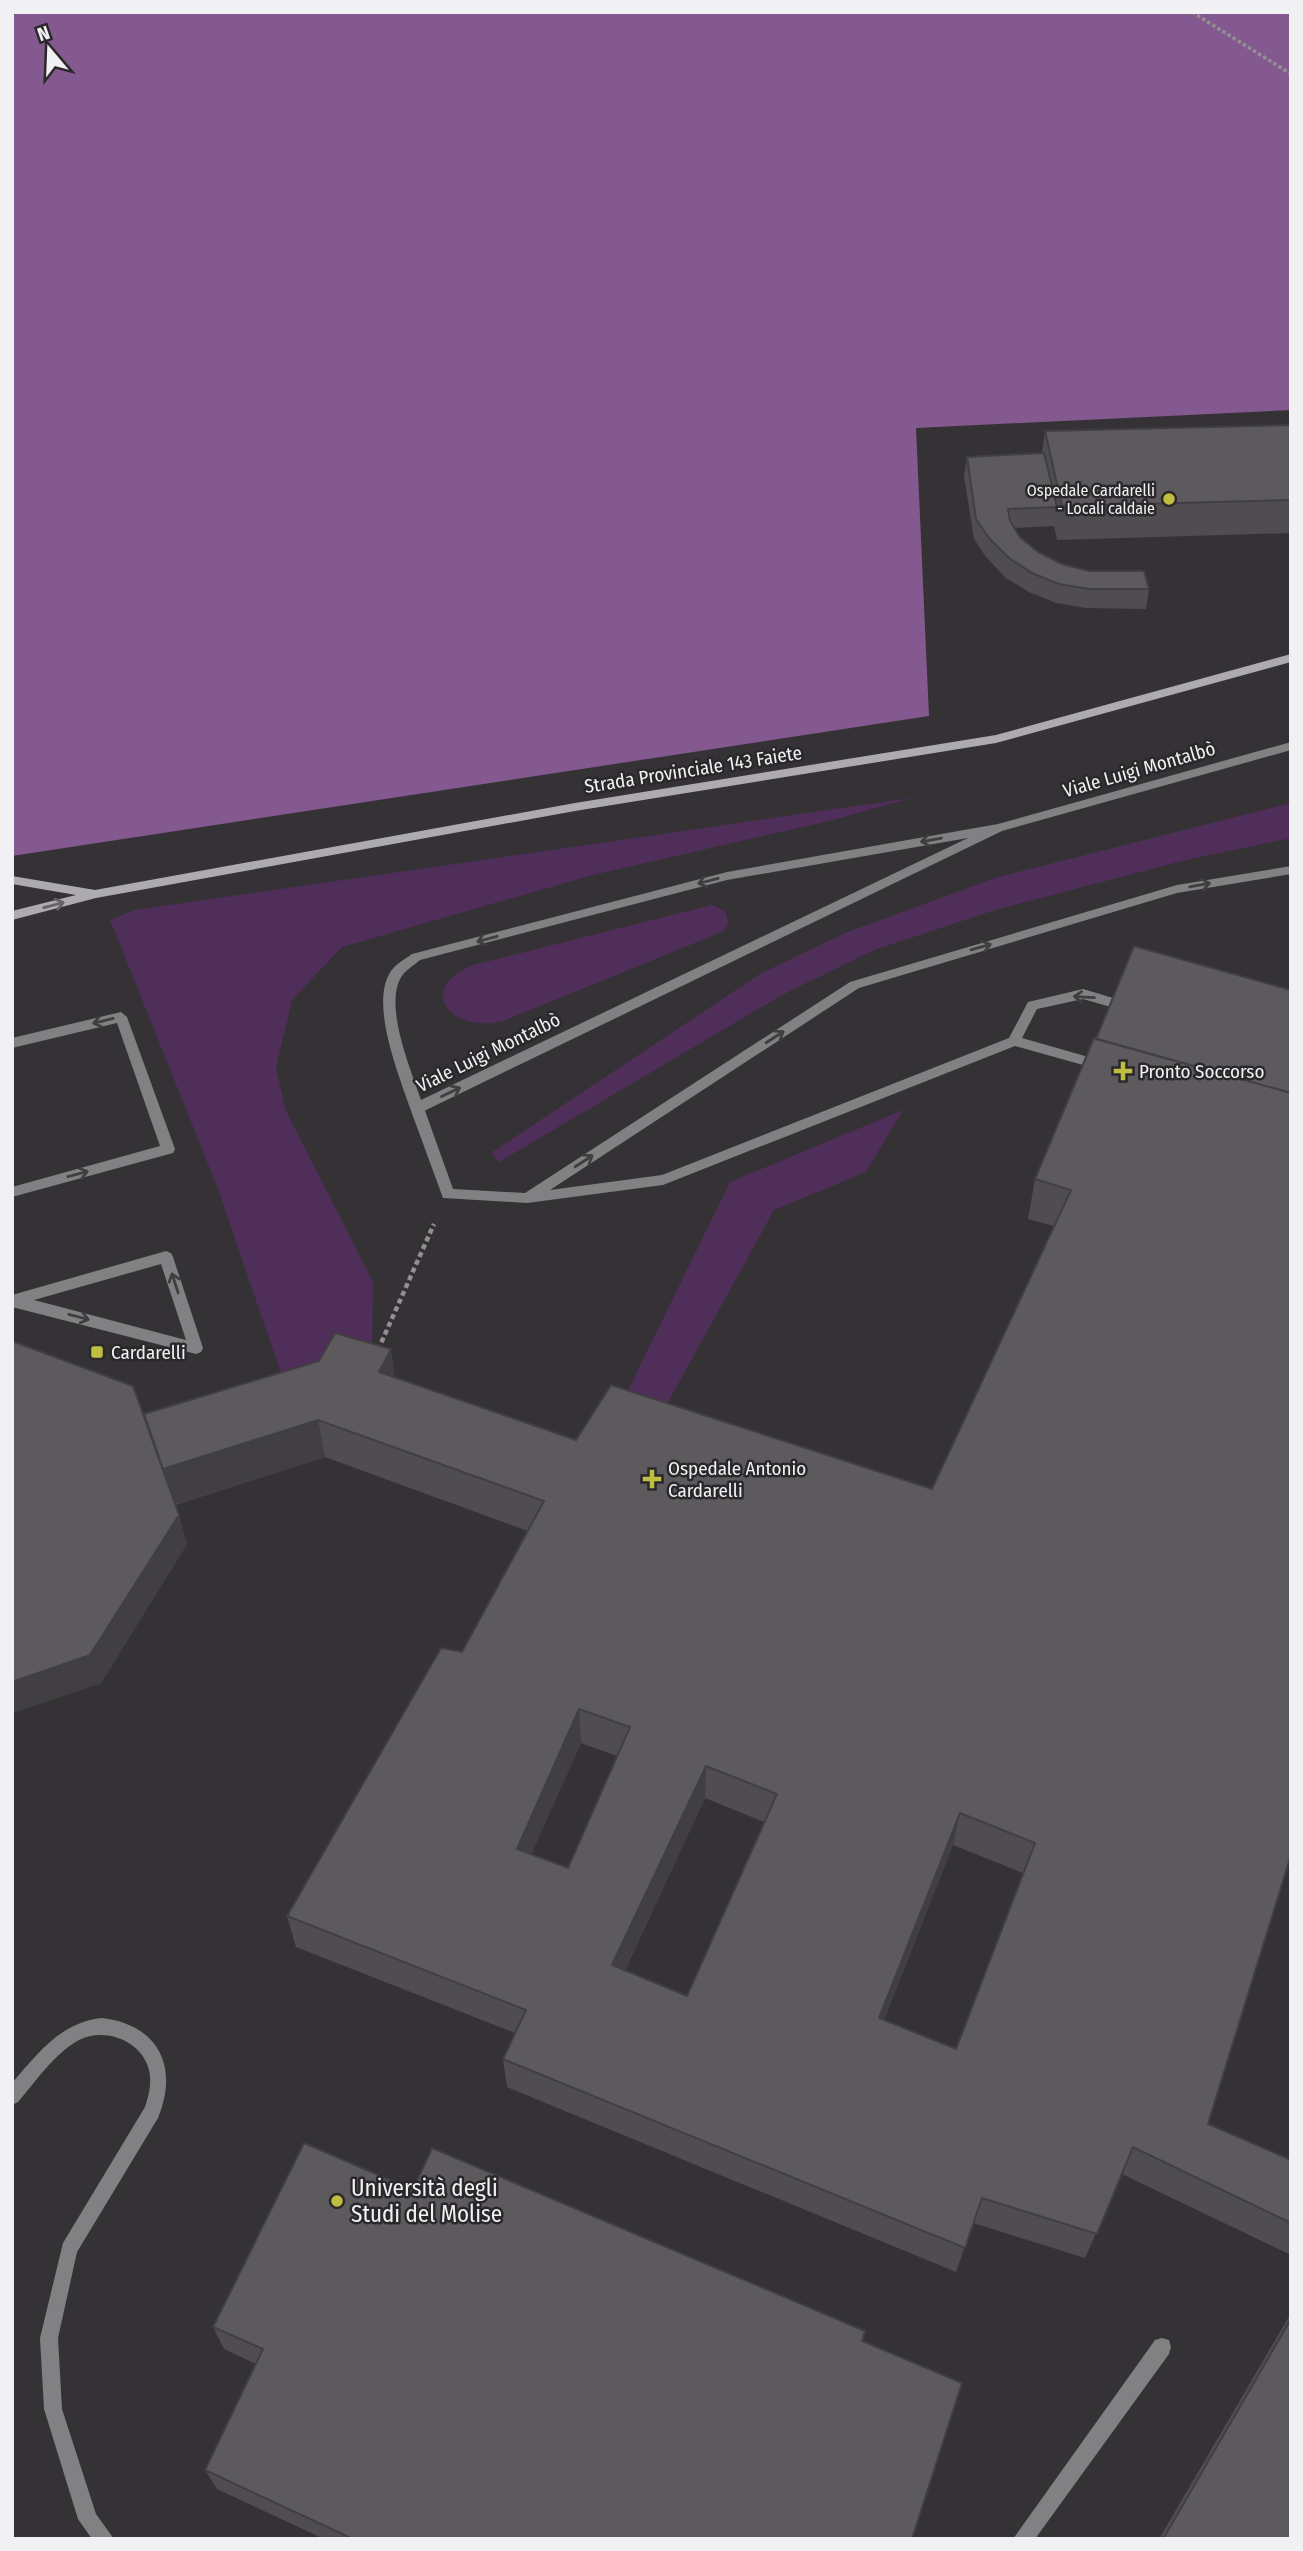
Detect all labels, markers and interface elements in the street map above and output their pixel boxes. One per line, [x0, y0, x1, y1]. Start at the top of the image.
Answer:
north arrow [14, 14, 84, 84]
text: N [34, 21, 53, 46]
place label: Ospedale Cardarelli - Locali caldaie [1027, 481, 1155, 518]
marker: Ospedale Cardarelli - Locali caldaie [1161, 491, 1177, 507]
street label: Viale Luigi Montalbò [1060, 737, 1218, 802]
street label: Strada Provinciale 143 Faiete [583, 741, 803, 798]
one-way arrow [920, 834, 943, 847]
one-way arrow [697, 875, 719, 888]
one-way arrow [1188, 878, 1211, 891]
one-way arrow [42, 898, 65, 911]
one-way arrow [477, 933, 499, 946]
one-way arrow [970, 940, 992, 953]
one-way arrow [1073, 991, 1096, 1004]
street label: Viale Luigi Montalbò [413, 1008, 564, 1097]
one-way arrow [92, 1015, 115, 1029]
one-way arrow [765, 1029, 784, 1044]
place label: Pronto Soccorso [1139, 1060, 1264, 1083]
marker: Pronto Soccorso [1113, 1061, 1133, 1081]
one-way arrow [440, 1085, 461, 1098]
one-way arrow [574, 1154, 593, 1168]
one-way arrow [66, 1167, 89, 1180]
one-way arrow [168, 1272, 181, 1294]
one-way arrow [68, 1312, 90, 1325]
place label: Cardarelli [111, 1341, 186, 1364]
marker: Cardarelli [89, 1344, 105, 1360]
place label: Ospedale Antonio Cardarelli [668, 1457, 806, 1502]
marker: Ospedale Antonio Cardarelli [642, 1469, 662, 1489]
place label: Università degli Studi del Molise [351, 2174, 502, 2228]
marker: Università degli Studi del Molise [329, 2193, 345, 2209]

